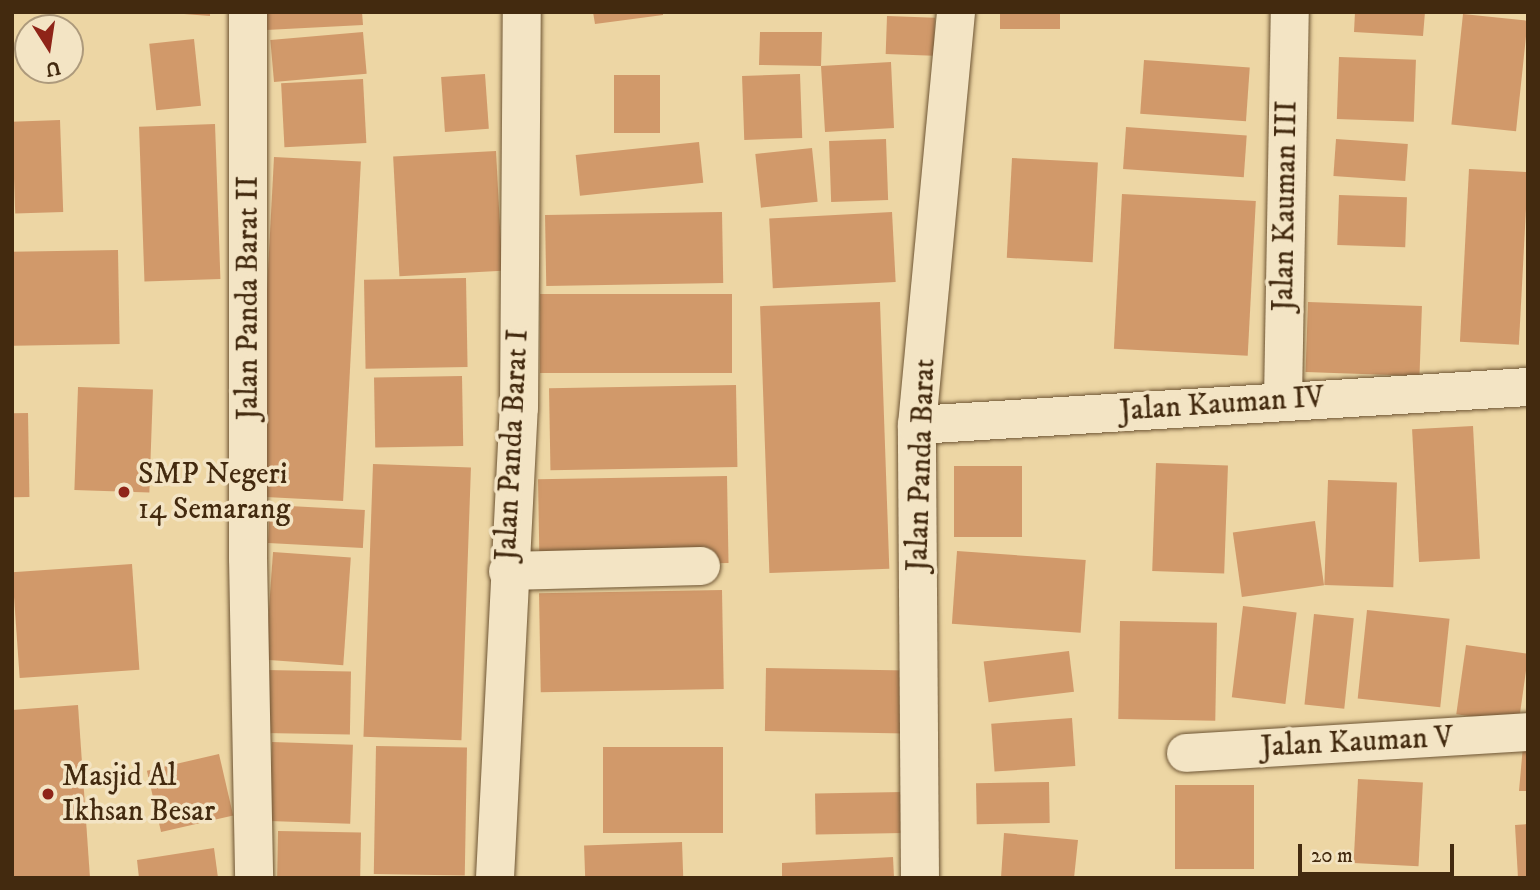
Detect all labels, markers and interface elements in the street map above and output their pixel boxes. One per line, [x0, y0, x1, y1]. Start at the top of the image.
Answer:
north arrow [14, 14, 84, 84]
text: U [43, 55, 63, 81]
street label: Jalan Kauman III [1266, 100, 1306, 312]
street label: Jalan Panda Barat II [231, 176, 267, 420]
street label: Jalan Panda Barat I [489, 328, 537, 562]
street label: Jalan Panda Barat [900, 358, 944, 572]
street label: Jalan Kauman IV [1118, 380, 1326, 430]
place label: SMP Negeri 14 Semarang [138, 457, 290, 528]
marker: SMP Negeri 14 Semarang [116, 484, 132, 500]
street label: Jalan Kauman V [1260, 720, 1454, 766]
place label: Masjid Al Ikhsan Besar [62, 759, 215, 830]
marker: Masjid Al Ikhsan Besar [40, 786, 56, 802]
scale bar [1302, 830, 1458, 874]
text: 20 m [1311, 843, 1353, 869]

